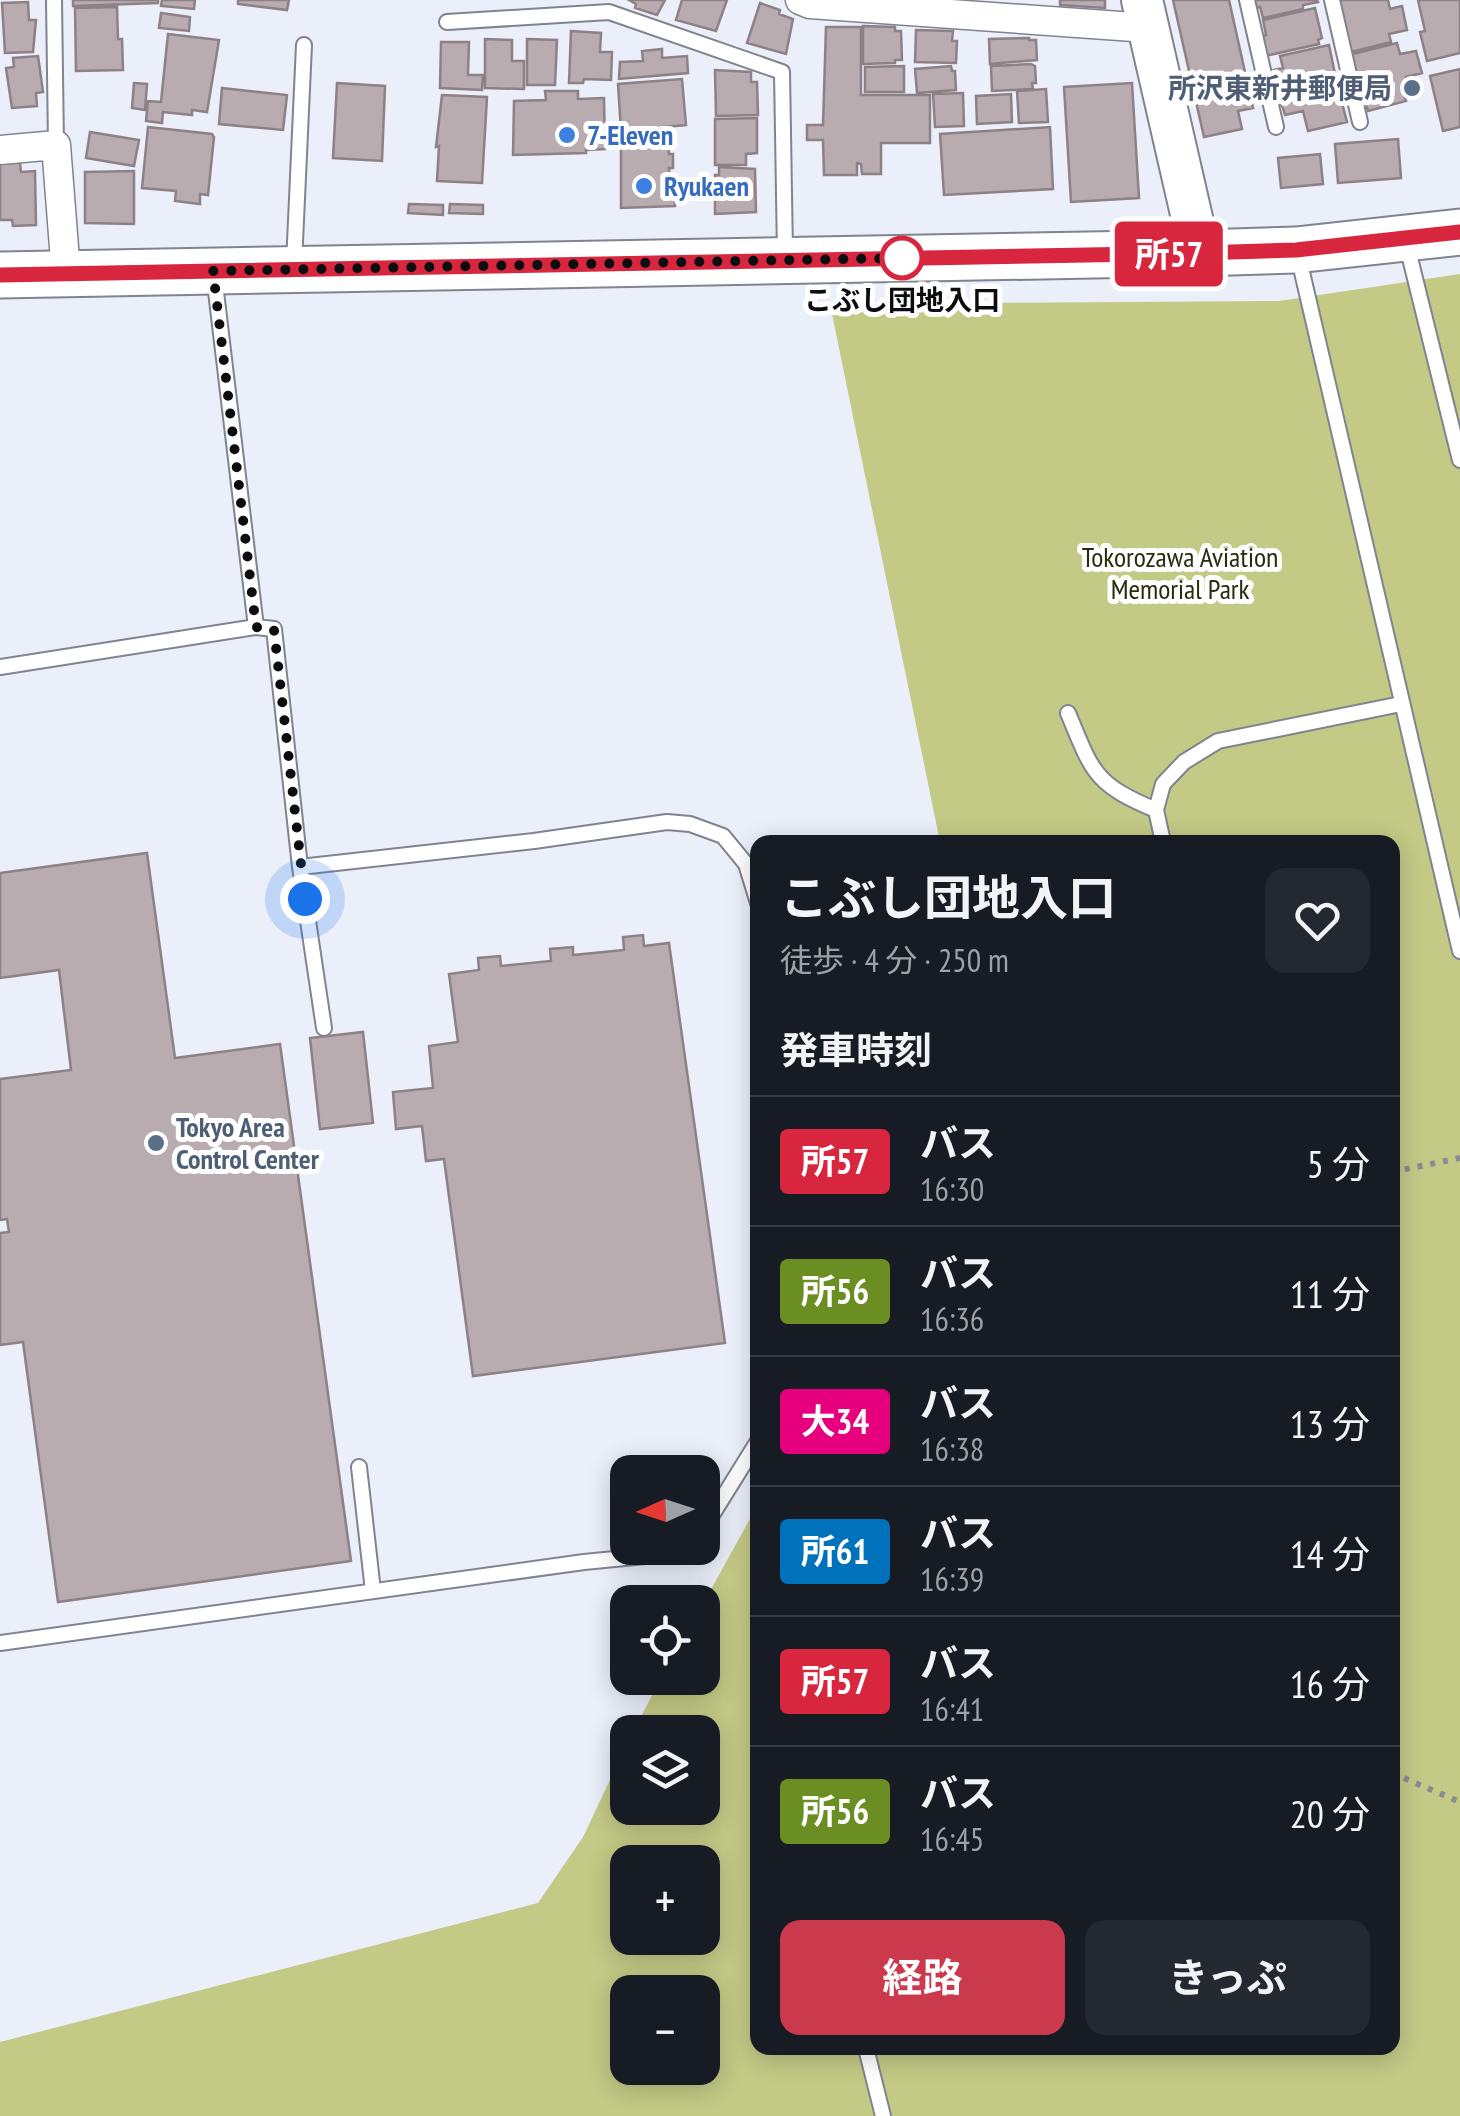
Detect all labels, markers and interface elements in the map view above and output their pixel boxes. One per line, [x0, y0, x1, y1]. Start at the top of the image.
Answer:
place label: 所沢東新井郵便局 [1168, 69, 1392, 106]
marker: 所沢東新井郵便局 [1401, 77, 1423, 99]
place label: 7-Eleven [587, 116, 673, 153]
marker: 7-Eleven [556, 124, 578, 146]
place label: Ryukaen [664, 167, 749, 204]
marker: Ryukaen [633, 175, 655, 197]
line badge: 所57 [1112, 222, 1226, 286]
text: 所57 [1135, 231, 1203, 277]
marker: こぶし団地入口 [881, 237, 923, 279]
place label: こぶし団地入口 [804, 281, 1000, 318]
park label: Tokorozawa Aviation Memorial Park [1082, 538, 1278, 607]
text: こぶし団地入口 [780, 866, 1116, 928]
button: heart [1265, 868, 1370, 973]
your location [280, 874, 330, 924]
text: 徒歩 · 4 分 · 250 m [780, 939, 1009, 981]
text: 発車時刻 [780, 1025, 932, 1074]
place label: Tokyo Area Control Center [176, 1108, 320, 1177]
text: バス [920, 1118, 996, 1167]
marker: Tokyo Area Control Center [145, 1132, 167, 1154]
text: 所57 [801, 1138, 869, 1184]
text: 5 分 [1307, 1139, 1370, 1188]
text: 16:30 [920, 1168, 984, 1210]
text: バス [920, 1248, 996, 1297]
text: 所56 [801, 1268, 869, 1314]
text: 11 分 [1290, 1269, 1370, 1318]
text: 16:36 [920, 1298, 984, 1340]
text: バス [920, 1378, 996, 1427]
text: 大34 [801, 1398, 869, 1444]
text: 13 分 [1290, 1399, 1370, 1448]
text: 16:38 [920, 1428, 984, 1470]
north arrow [610, 1455, 720, 1565]
map controls [610, 1455, 720, 2085]
text: バス [920, 1508, 996, 1557]
text: 所61 [801, 1528, 869, 1574]
text: 14 分 [1290, 1529, 1370, 1578]
text: 16:39 [920, 1558, 984, 1600]
button: locate [610, 1585, 720, 1695]
text: バス [920, 1638, 996, 1687]
text: 所57 [801, 1658, 869, 1704]
text: 16 分 [1290, 1659, 1370, 1708]
text: 16:41 [920, 1688, 984, 1730]
button: layers [610, 1715, 720, 1825]
text: バス [920, 1768, 996, 1817]
text: 所56 [801, 1788, 869, 1834]
text: 20 分 [1290, 1789, 1370, 1838]
text: 16:45 [920, 1818, 984, 1860]
button: + [610, 1845, 720, 1955]
button: 経路 [780, 1920, 1065, 2035]
button: きっぷ [1085, 1920, 1370, 2035]
button: − [610, 1975, 720, 2085]

